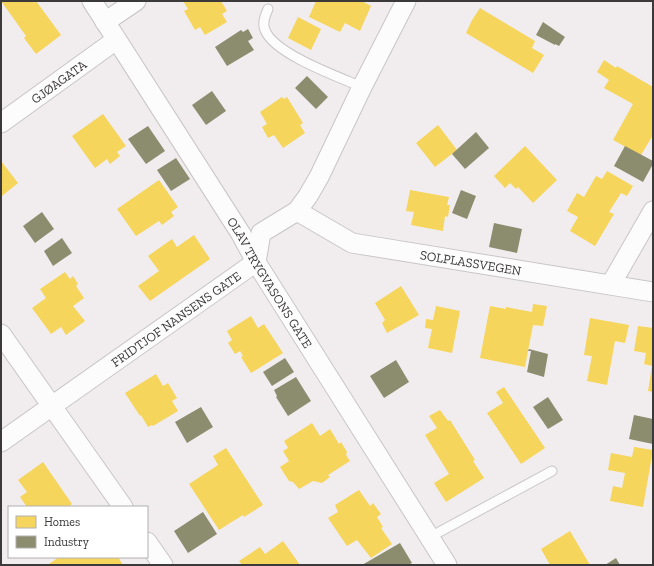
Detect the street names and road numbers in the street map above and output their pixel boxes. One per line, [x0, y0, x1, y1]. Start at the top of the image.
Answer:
street label: GJØAGATA [28, 56, 90, 106]
street label: OLAV TRYGVASONS GATE [224, 214, 316, 351]
street label: SOLPLASSVEGEN [419, 247, 523, 278]
street label: FRIDTJOF NANSENS GATE [108, 268, 244, 369]

